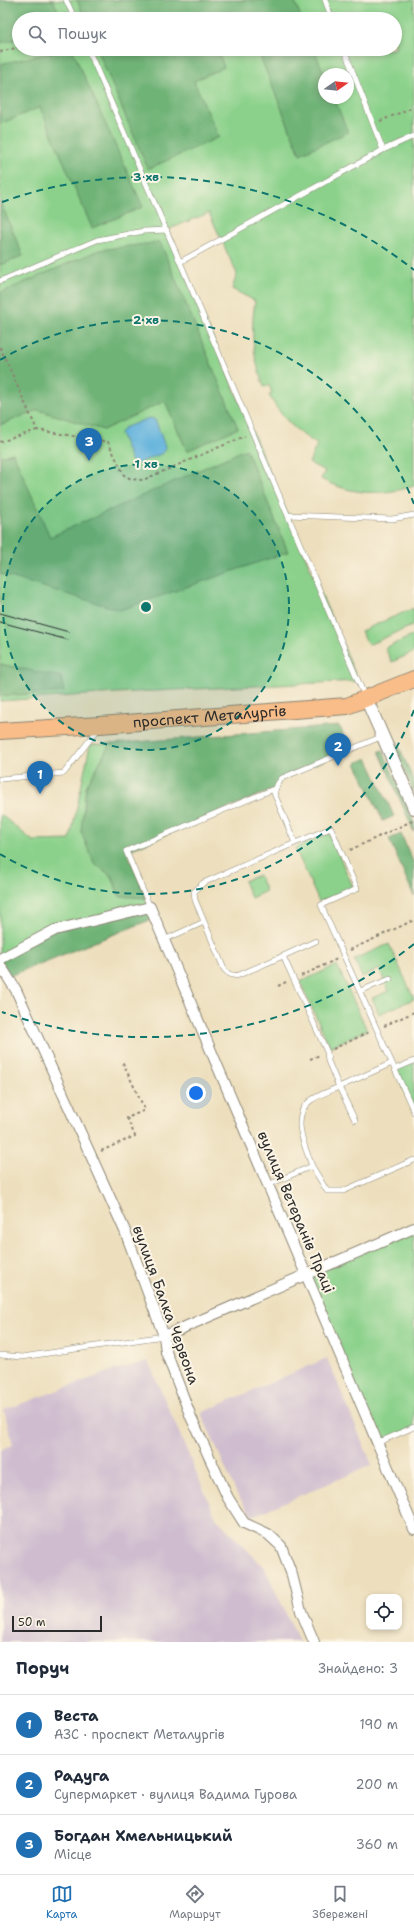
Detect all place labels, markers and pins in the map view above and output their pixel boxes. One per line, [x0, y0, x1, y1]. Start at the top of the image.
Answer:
pin: 3 [76, 428, 102, 461]
centre of rings [139, 600, 153, 614]
pin: 2 [325, 733, 351, 766]
pin: 1 [27, 761, 53, 794]

